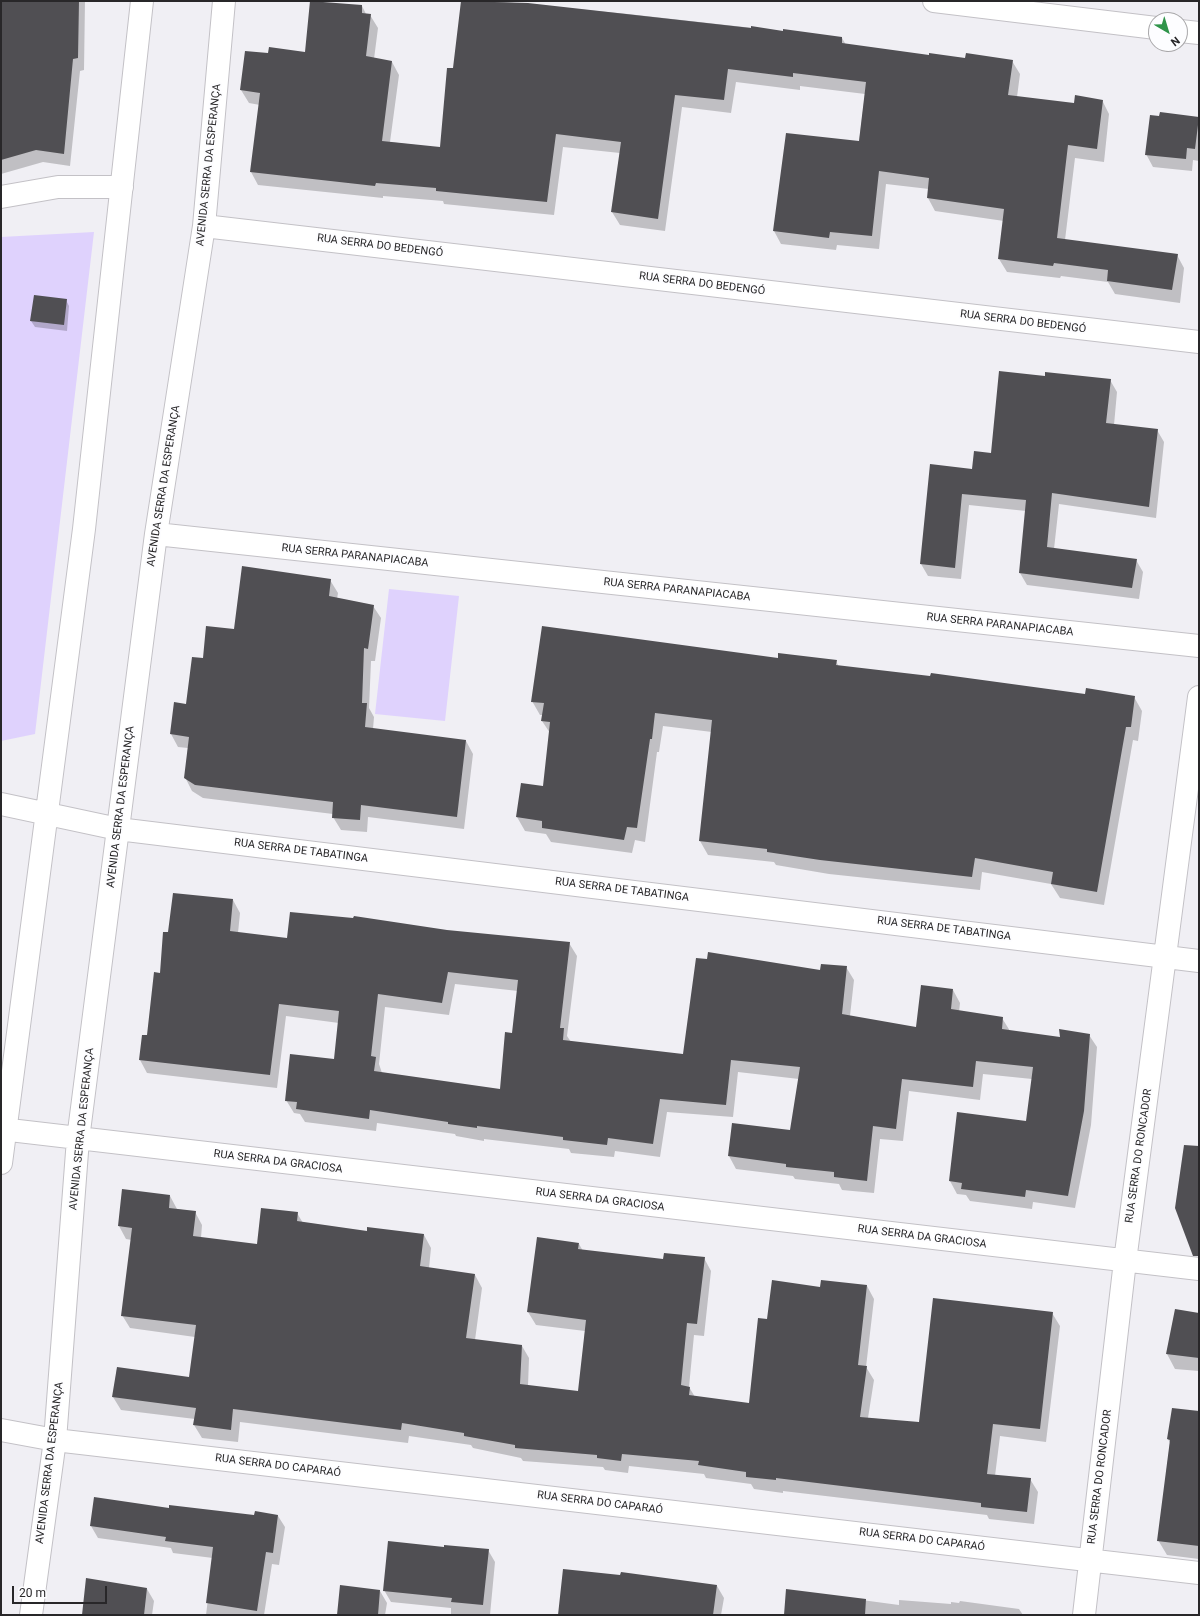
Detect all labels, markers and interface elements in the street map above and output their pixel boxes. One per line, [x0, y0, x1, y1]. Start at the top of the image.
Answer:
north arrow [1148, 12, 1188, 52]
text: N [1168, 34, 1182, 49]
street label: AVENIDA SERRA DA ESPERANÇA [194, 83, 224, 247]
street label: RUA SERRA DO BEDENGÓ [316, 232, 444, 260]
street label: RUA SERRA DO BEDENGÓ [638, 270, 766, 298]
street label: RUA SERRA DO BEDENGÓ [959, 308, 1087, 336]
street label: AVENIDA SERRA DA ESPERANÇA [145, 404, 183, 568]
street label: RUA SERRA PARANAPIACABA [281, 542, 429, 570]
street label: RUA SERRA PARANAPIACABA [603, 576, 751, 604]
street label: RUA SERRA PARANAPIACABA [926, 611, 1074, 639]
street label: AVENIDA SERRA DA ESPERANÇA [105, 725, 137, 889]
street label: RUA SERRA DE TABATINGA [233, 836, 369, 866]
street label: RUA SERRA DE TABATINGA [554, 875, 690, 905]
street label: RUA SERRA DE TABATINGA [876, 914, 1012, 944]
street label: AVENIDA SERRA DA ESPERANÇA [67, 1047, 97, 1211]
street label: RUA SERRA DO RONCADOR [1123, 1088, 1155, 1224]
street label: RUA SERRA DA GRACIOSA [213, 1148, 343, 1176]
street label: RUA SERRA DA GRACIOSA [535, 1186, 665, 1214]
street label: RUA SERRA DA GRACIOSA [857, 1223, 987, 1251]
street label: AVENIDA SERRA DA ESPERANÇA [34, 1381, 66, 1545]
street label: RUA SERRA DO RONCADOR [1085, 1409, 1115, 1545]
street label: RUA SERRA DO CAPARAÓ [214, 1452, 342, 1480]
street label: RUA SERRA DO CAPARAÓ [536, 1489, 664, 1517]
street label: RUA SERRA DO CAPARAÓ [858, 1526, 986, 1554]
scale bar [14, 1578, 109, 1604]
text: 20 m [19, 1586, 46, 1600]

